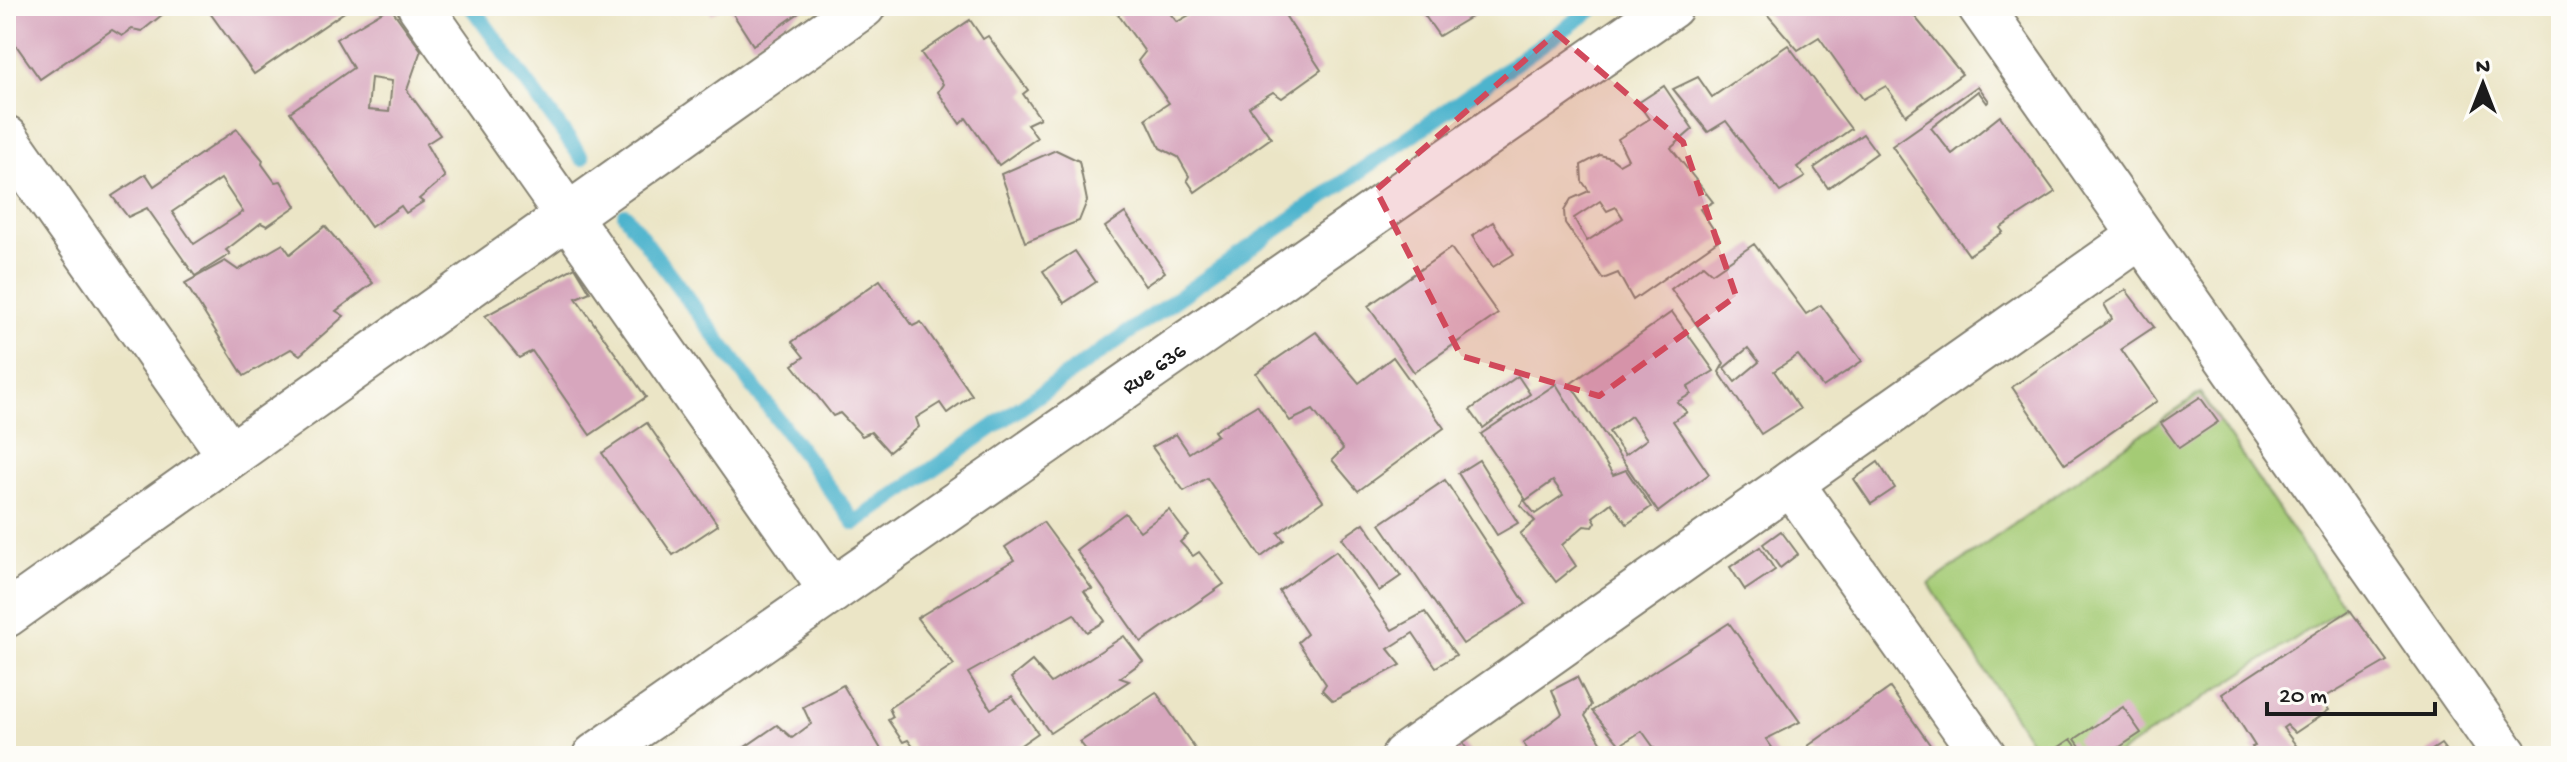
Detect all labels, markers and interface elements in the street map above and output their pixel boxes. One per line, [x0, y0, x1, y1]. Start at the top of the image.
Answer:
north arrow [2443, 44, 2523, 124]
text: N [2476, 55, 2490, 81]
street label: Rue 636 [1118, 339, 1193, 402]
scale bar [2267, 666, 2435, 716]
text: 20 m [2279, 683, 2327, 712]

